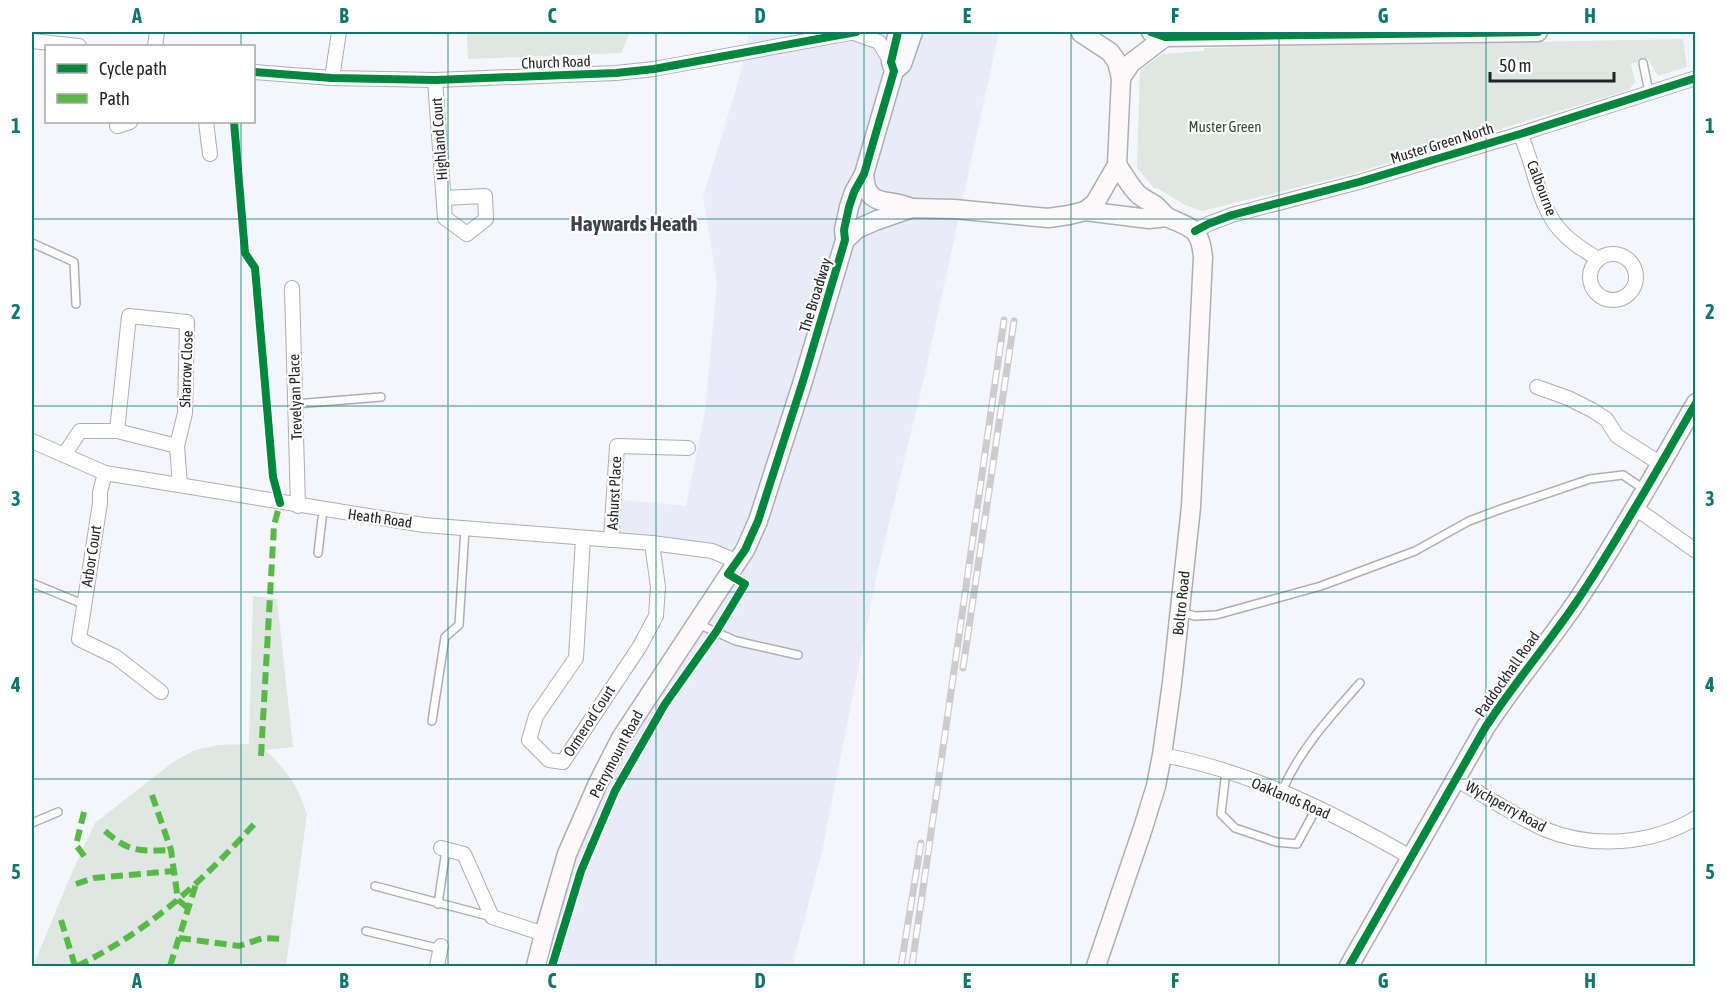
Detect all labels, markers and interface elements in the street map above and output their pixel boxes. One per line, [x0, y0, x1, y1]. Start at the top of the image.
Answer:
text: A [131, 4, 142, 27]
text: B [339, 4, 349, 27]
text: C [548, 4, 557, 27]
text: D [754, 4, 766, 27]
text: E [963, 4, 972, 27]
text: F [1171, 4, 1179, 27]
text: G [1378, 4, 1389, 27]
text: H [1584, 4, 1596, 27]
legend [45, 45, 255, 123]
scale bar [1490, 45, 1614, 83]
street label: Church Road [521, 52, 591, 72]
text: 50 m [1499, 55, 1531, 76]
text: Cycle path [99, 58, 167, 79]
text: Path [99, 88, 130, 109]
street label: Highland Court [428, 97, 450, 181]
text: 1 [11, 114, 21, 137]
text: 1 [1705, 114, 1715, 137]
park label: Muster Green [1188, 118, 1262, 135]
street label: Muster Green North [1388, 119, 1496, 167]
street label: Calbourne [1524, 158, 1560, 218]
district label: Haywards Heath [571, 211, 697, 235]
street label: The Broadway [796, 256, 834, 334]
text: 2 [11, 300, 21, 323]
text: 2 [1705, 300, 1715, 323]
street label: Sharrow Close [176, 330, 196, 408]
street label: Trevelyan Place [285, 353, 305, 440]
street label: Ashurst Place [604, 455, 624, 530]
text: 3 [11, 487, 21, 510]
text: 3 [1705, 487, 1715, 510]
street label: Heath Road [347, 505, 413, 531]
street label: Arbor Court [78, 524, 104, 588]
street label: Boltro Road [1169, 570, 1193, 636]
street label: Paddockhall Road [1471, 628, 1543, 720]
text: 4 [10, 673, 21, 696]
text: 4 [1704, 673, 1715, 696]
street label: Ormerod Court [560, 682, 618, 760]
street label: Perrymount Road [586, 707, 646, 801]
street label: Oaklands Road [1249, 774, 1333, 822]
street label: Wychperry Road [1463, 777, 1549, 835]
text: 5 [11, 860, 21, 883]
text: 5 [1705, 860, 1715, 883]
text: A [131, 969, 142, 992]
text: B [339, 969, 349, 992]
text: C [548, 969, 557, 992]
text: D [754, 969, 766, 992]
text: E [963, 969, 972, 992]
text: F [1171, 969, 1179, 992]
text: G [1378, 969, 1389, 992]
text: H [1584, 969, 1596, 992]

